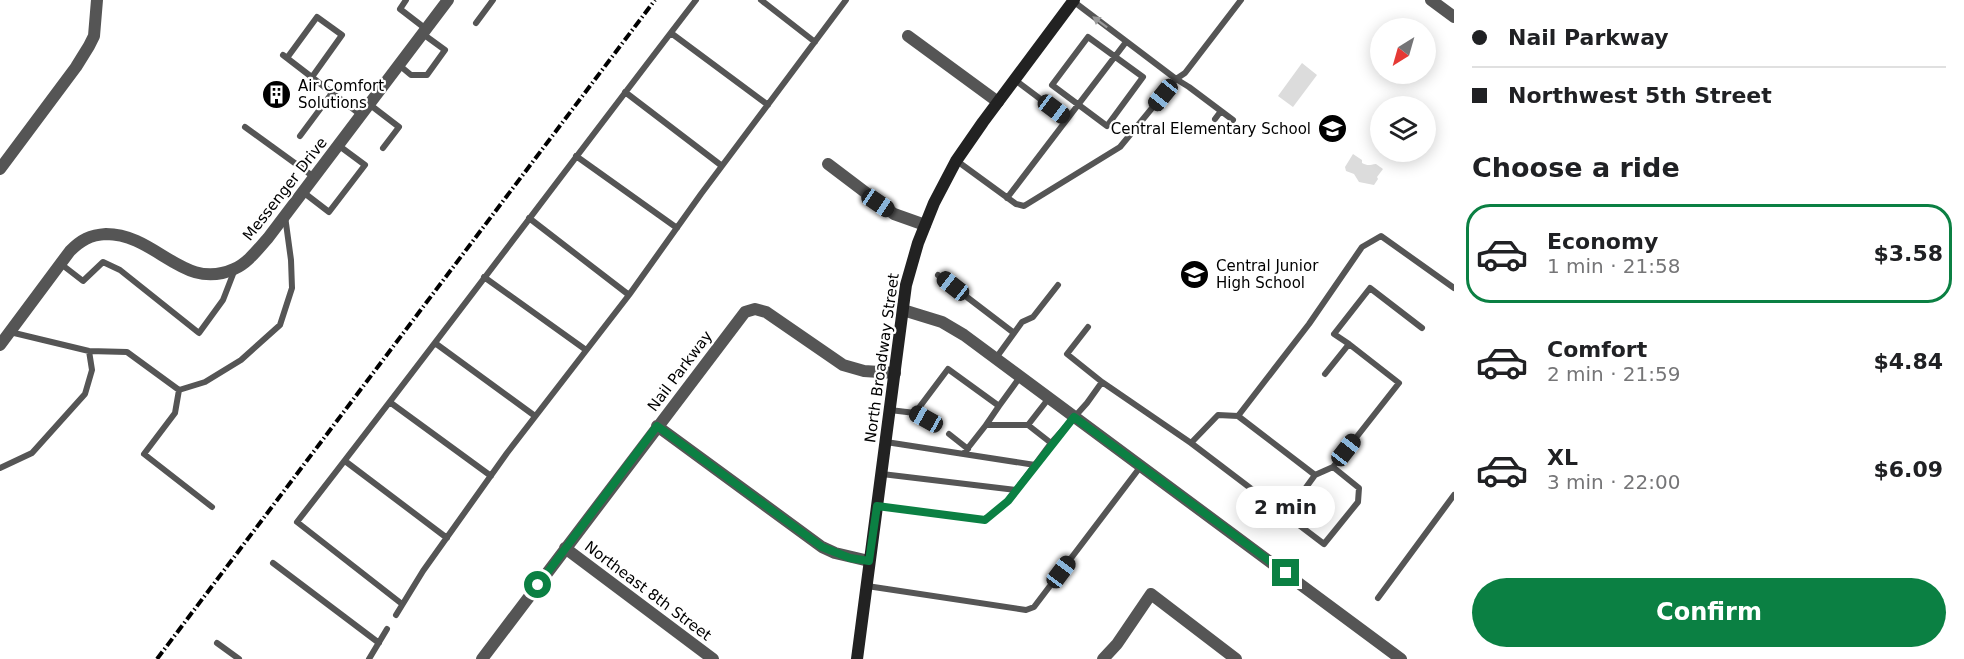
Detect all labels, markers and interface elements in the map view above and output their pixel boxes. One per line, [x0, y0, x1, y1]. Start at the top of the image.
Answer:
one-way arrow [1092, 16, 1107, 28]
north arrow [1370, 18, 1436, 84]
map controls [1370, 18, 1436, 162]
text: Nail Parkway [1508, 25, 1669, 50]
car [1145, 75, 1181, 115]
place label: Air Comfort Solutions [298, 77, 384, 112]
building icon: Air Comfort Solutions [261, 79, 293, 111]
text: Northwest 5th Street [1508, 83, 1772, 108]
car [1034, 91, 1074, 127]
button: layers [1370, 96, 1436, 162]
school or university icon: Central Elementary School [1316, 113, 1348, 145]
place label: Central Elementary School [1111, 120, 1311, 138]
street label: Messenger Drive [239, 134, 331, 244]
text: Choose a ride [1472, 152, 1680, 183]
car [858, 185, 898, 221]
icon: car [1475, 227, 1529, 281]
text: Economy [1547, 229, 1658, 254]
text: $3.58 [1873, 241, 1943, 266]
text: 1 min · 21:58 [1547, 254, 1681, 278]
place label: Central Junior High School [1216, 257, 1319, 292]
school or university icon: Central Junior High School [1179, 259, 1211, 291]
car [933, 268, 973, 304]
street label: North Broadway Street [861, 272, 903, 444]
street label: Nail Parkway [644, 327, 716, 415]
icon: car [1475, 335, 1529, 389]
text: Comfort [1547, 337, 1647, 362]
text: $4.84 [1873, 349, 1943, 374]
text: 2 min · 21:59 [1547, 362, 1681, 386]
car [906, 402, 946, 436]
car [1328, 430, 1364, 470]
icon: car [1475, 443, 1529, 497]
text: XL [1547, 445, 1578, 470]
text: $6.09 [1873, 457, 1943, 482]
text: 3 min · 22:00 [1547, 470, 1681, 494]
callout: 2 min [1236, 486, 1336, 528]
text: 2 min [1254, 495, 1317, 519]
street label: Northeast 8th Street [581, 537, 715, 645]
car [1043, 552, 1079, 592]
route end [1272, 559, 1299, 586]
route start [524, 571, 551, 598]
button: Confirm [1472, 578, 1946, 647]

